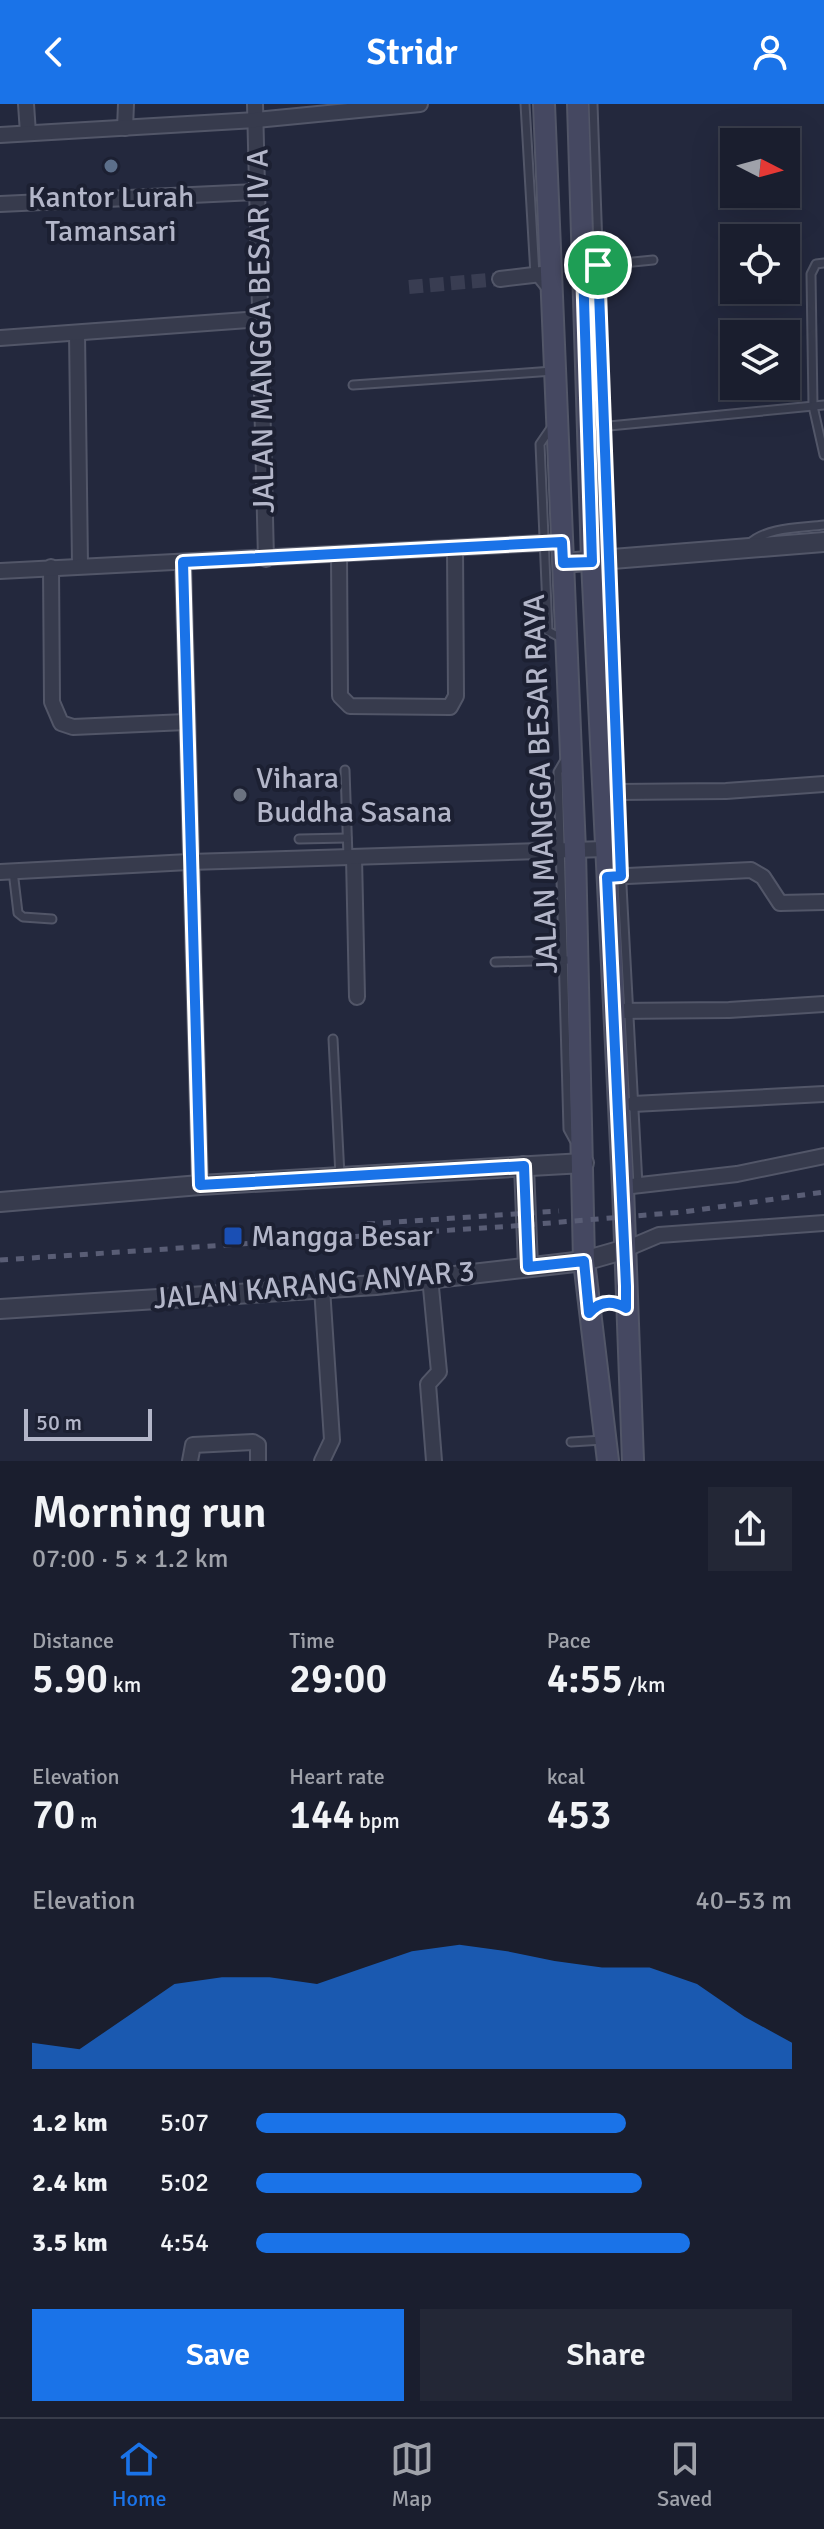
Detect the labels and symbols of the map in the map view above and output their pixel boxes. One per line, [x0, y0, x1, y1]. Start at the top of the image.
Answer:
north arrow [720, 128, 800, 208]
street label: JALAN MANGGA BESAR IV A [239, 149, 283, 513]
marker: Kantor Lurah Tamansari [102, 157, 120, 175]
place label: Kantor Lurah Tamansari [28, 179, 194, 250]
pin [564, 231, 632, 299]
street label: JALAN MANGGA BESAR RAYA [516, 594, 566, 974]
place label: Vihara Buddha Sasana [256, 760, 452, 831]
marker: Vihara Buddha Sasana [231, 786, 249, 804]
place label: Mangga Besar [251, 1218, 433, 1255]
marker: Mangga Besar [222, 1225, 244, 1247]
street label: JALAN KARANG ANYAR 3 [152, 1253, 476, 1317]
scale bar [24, 1405, 152, 1441]

